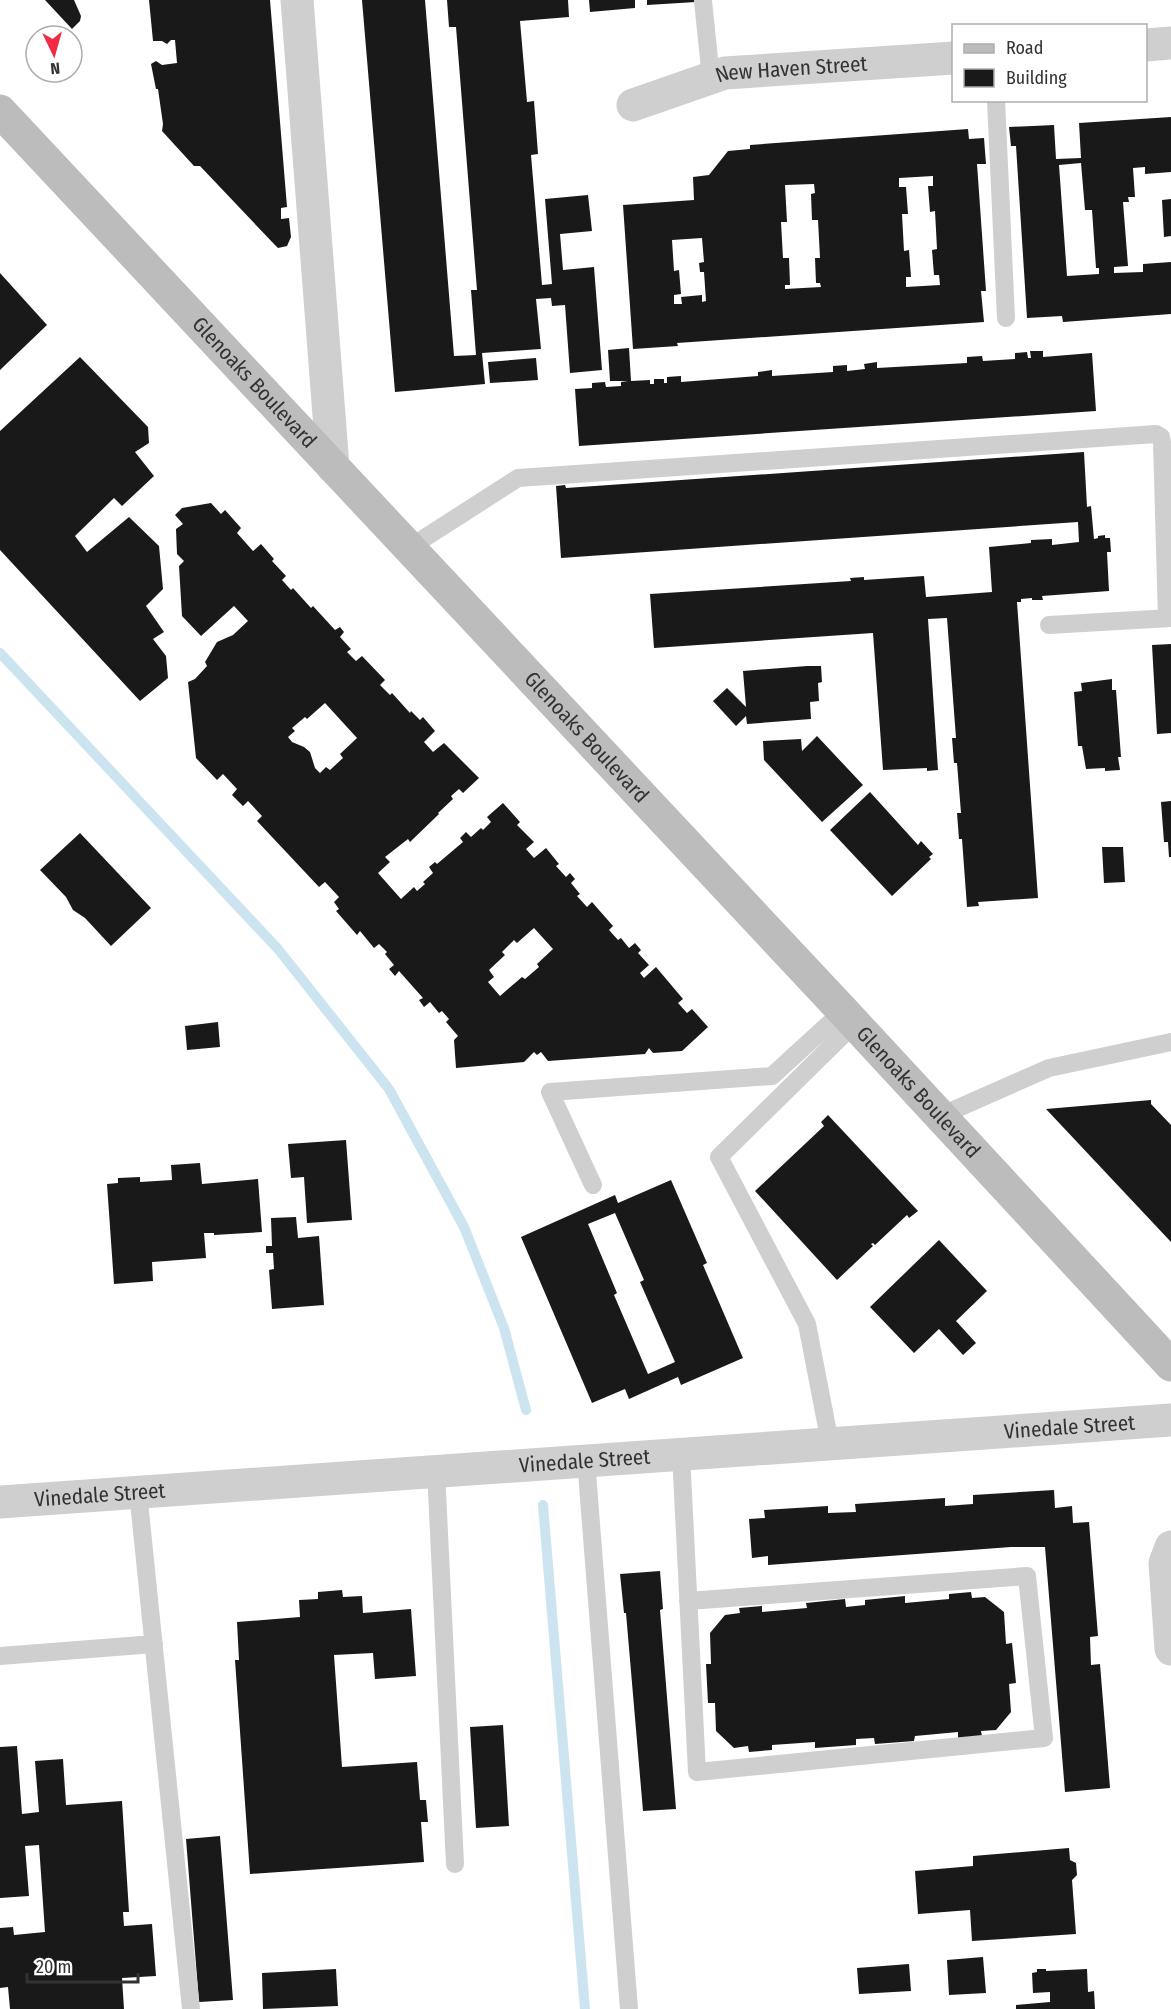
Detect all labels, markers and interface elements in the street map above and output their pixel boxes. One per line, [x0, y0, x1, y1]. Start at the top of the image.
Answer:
north arrow [24, 24, 84, 84]
legend [952, 24, 1147, 102]
text: Road [1006, 37, 1043, 59]
street label: New Haven Street [712, 51, 868, 88]
text: N [50, 59, 61, 78]
text: Building [1006, 67, 1067, 89]
street label: Glenoaks Boulevard [187, 311, 322, 454]
street label: Glenoaks Boulevard [519, 666, 654, 808]
street label: Glenoaks Boulevard [851, 1021, 986, 1164]
street label: Vinedale Street [1003, 1410, 1136, 1445]
street label: Vinedale Street [518, 1444, 651, 1479]
street label: Vinedale Street [33, 1477, 166, 1513]
scale bar [27, 1946, 138, 1984]
text: 20 m [36, 1956, 71, 1978]

